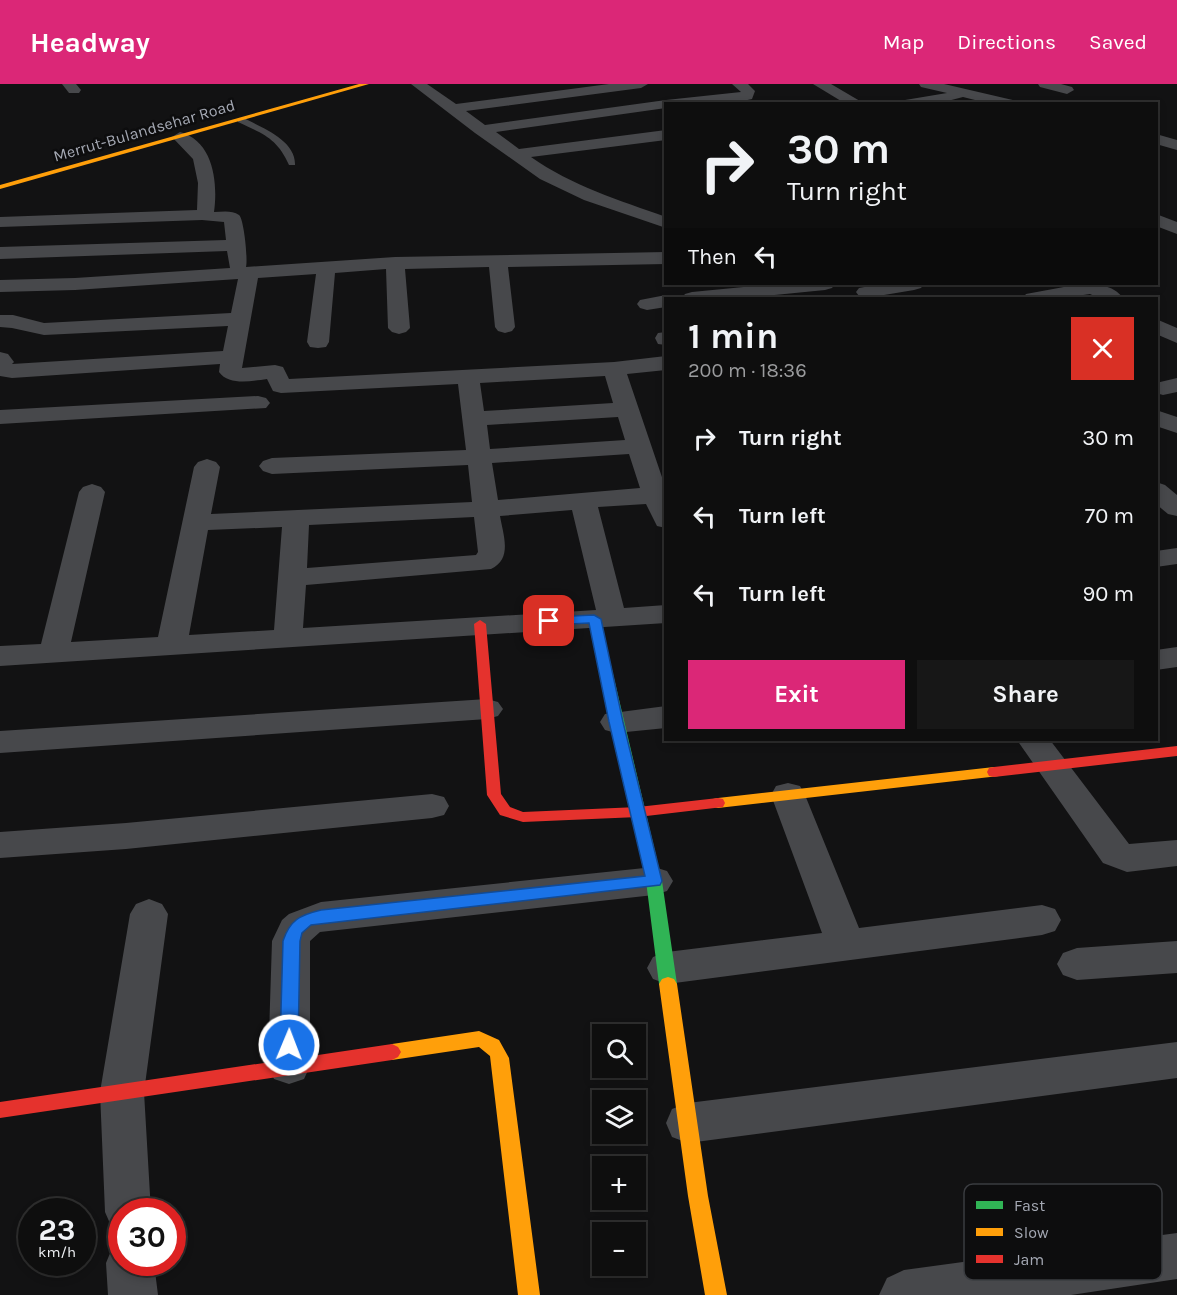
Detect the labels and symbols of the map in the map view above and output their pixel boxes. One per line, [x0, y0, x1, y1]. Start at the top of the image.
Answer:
street label: Merrut-Bulandsehar Road [51, 95, 237, 166]
pin [523, 595, 574, 646]
position arrow [257, 1013, 321, 1077]
legend [964, 1184, 1162, 1280]
text: Fast [1014, 1196, 1045, 1215]
speed limit sign: 30 [108, 1198, 186, 1276]
text: Slow [1014, 1223, 1049, 1242]
text: Jam [1014, 1250, 1044, 1269]

